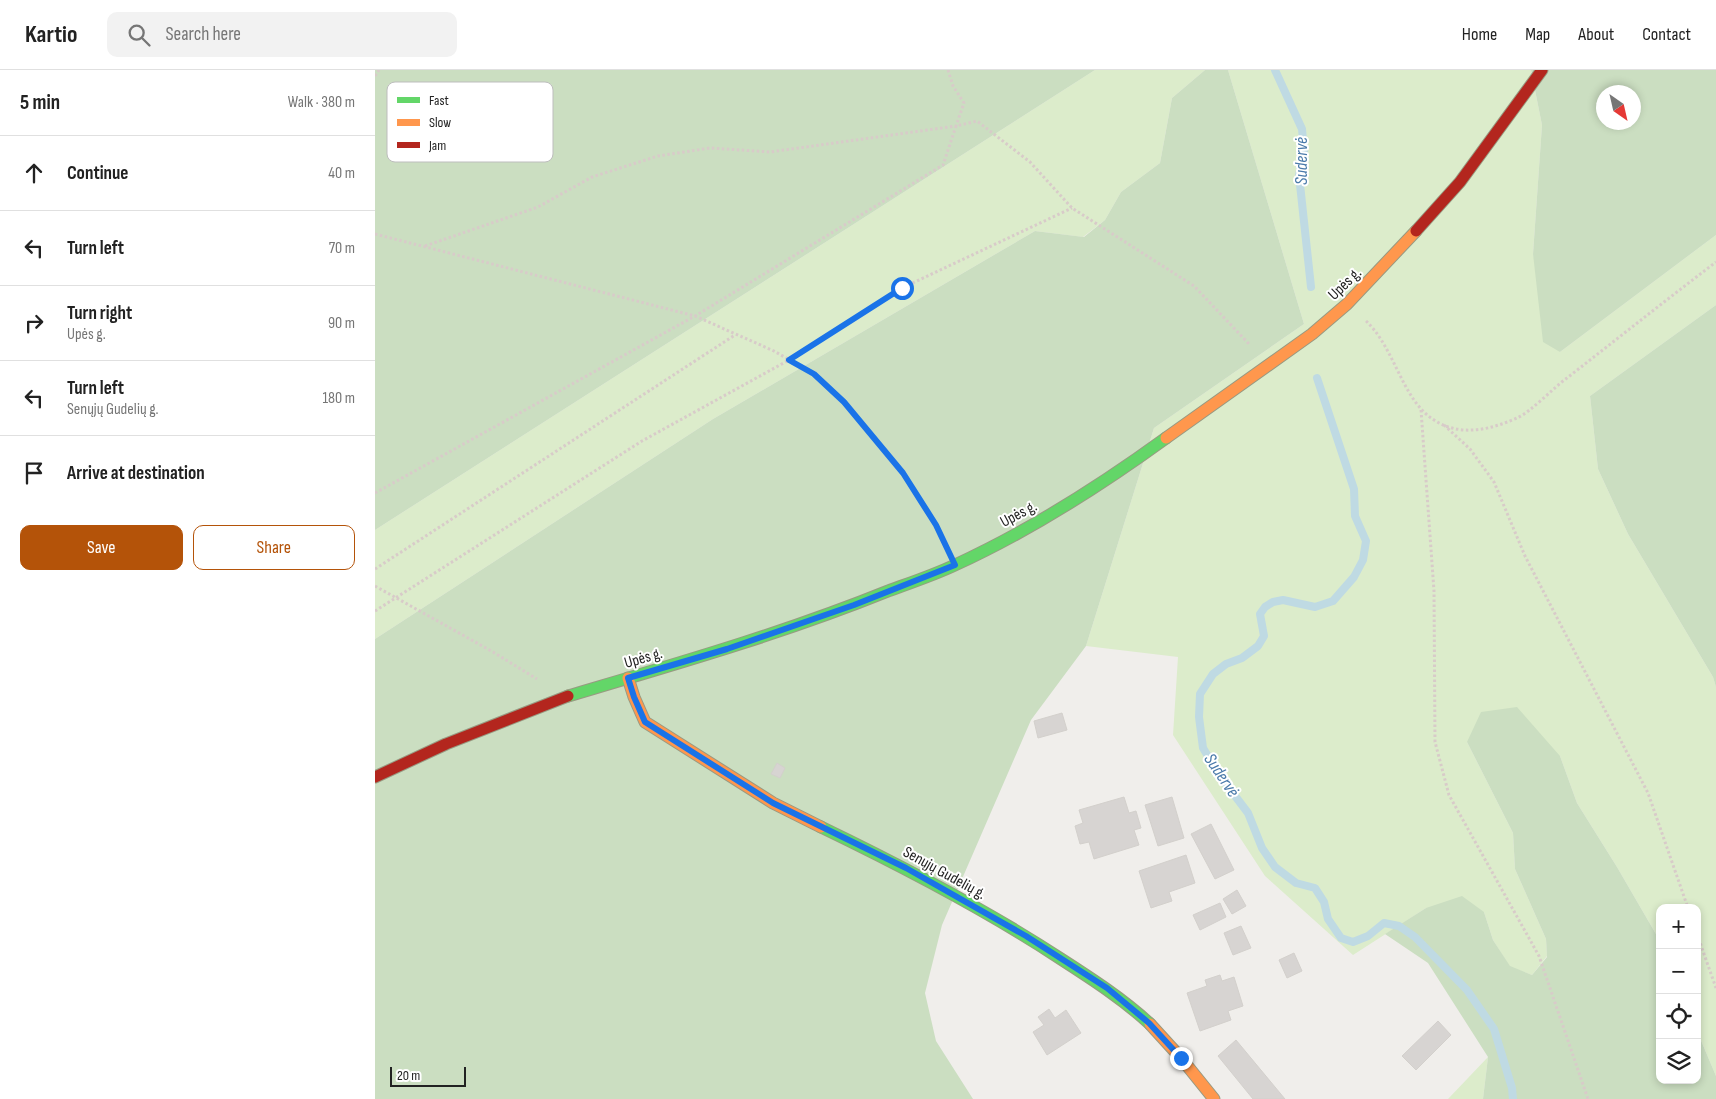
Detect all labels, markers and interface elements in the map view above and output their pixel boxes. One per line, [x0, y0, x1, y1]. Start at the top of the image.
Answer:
search box [107, 12, 457, 57]
text: Kartio [25, 20, 77, 49]
icon: search [125, 21, 153, 49]
text: Search here [165, 23, 241, 46]
text: Home [1462, 24, 1497, 45]
text: Map [1525, 24, 1550, 45]
text: About [1578, 24, 1614, 45]
text: Contact [1642, 24, 1691, 45]
legend [387, 82, 553, 162]
north arrow [1596, 85, 1641, 130]
text: 5 min [20, 90, 60, 115]
text: Fast [429, 92, 449, 109]
text: Walk · 380 m [288, 93, 355, 112]
text: Slow [429, 114, 451, 131]
text: Jam [428, 137, 446, 154]
water label: Sudervė [1291, 137, 1312, 185]
icon: ahead [20, 159, 48, 187]
text: Continue [67, 162, 128, 185]
text: 40 m [328, 164, 355, 183]
icon: left [20, 234, 48, 262]
text: Turn left [67, 237, 124, 260]
text: 70 m [329, 239, 355, 258]
street label: Upės g. [1325, 264, 1366, 304]
route start [891, 277, 914, 300]
text: Turn right [67, 302, 132, 325]
icon: right [20, 309, 48, 337]
text: 90 m [328, 314, 355, 333]
text: Upės g. [67, 325, 106, 344]
text: Turn left [67, 377, 124, 400]
icon: left [20, 384, 48, 412]
text: 180 m [322, 389, 355, 408]
text: Senųjų Gudelių g. [67, 400, 159, 419]
icon: arrive [20, 459, 48, 487]
text: Arrive at destination [67, 462, 205, 485]
street label: Upės g. [997, 497, 1040, 532]
button: Save [20, 525, 183, 570]
button: Share [193, 525, 355, 570]
street label: Upės g. [622, 644, 665, 673]
water label: Sudervė [1199, 749, 1244, 801]
street label: Senųjų Gudelių g. [900, 843, 989, 904]
map controls [1656, 904, 1701, 1084]
button: + [1656, 904, 1701, 949]
button: − [1656, 949, 1701, 994]
button: locate [1656, 994, 1701, 1039]
button: layers [1656, 1039, 1701, 1084]
route end [1170, 1047, 1193, 1070]
scale bar [390, 1064, 466, 1087]
text: 20 m [397, 1067, 420, 1084]

